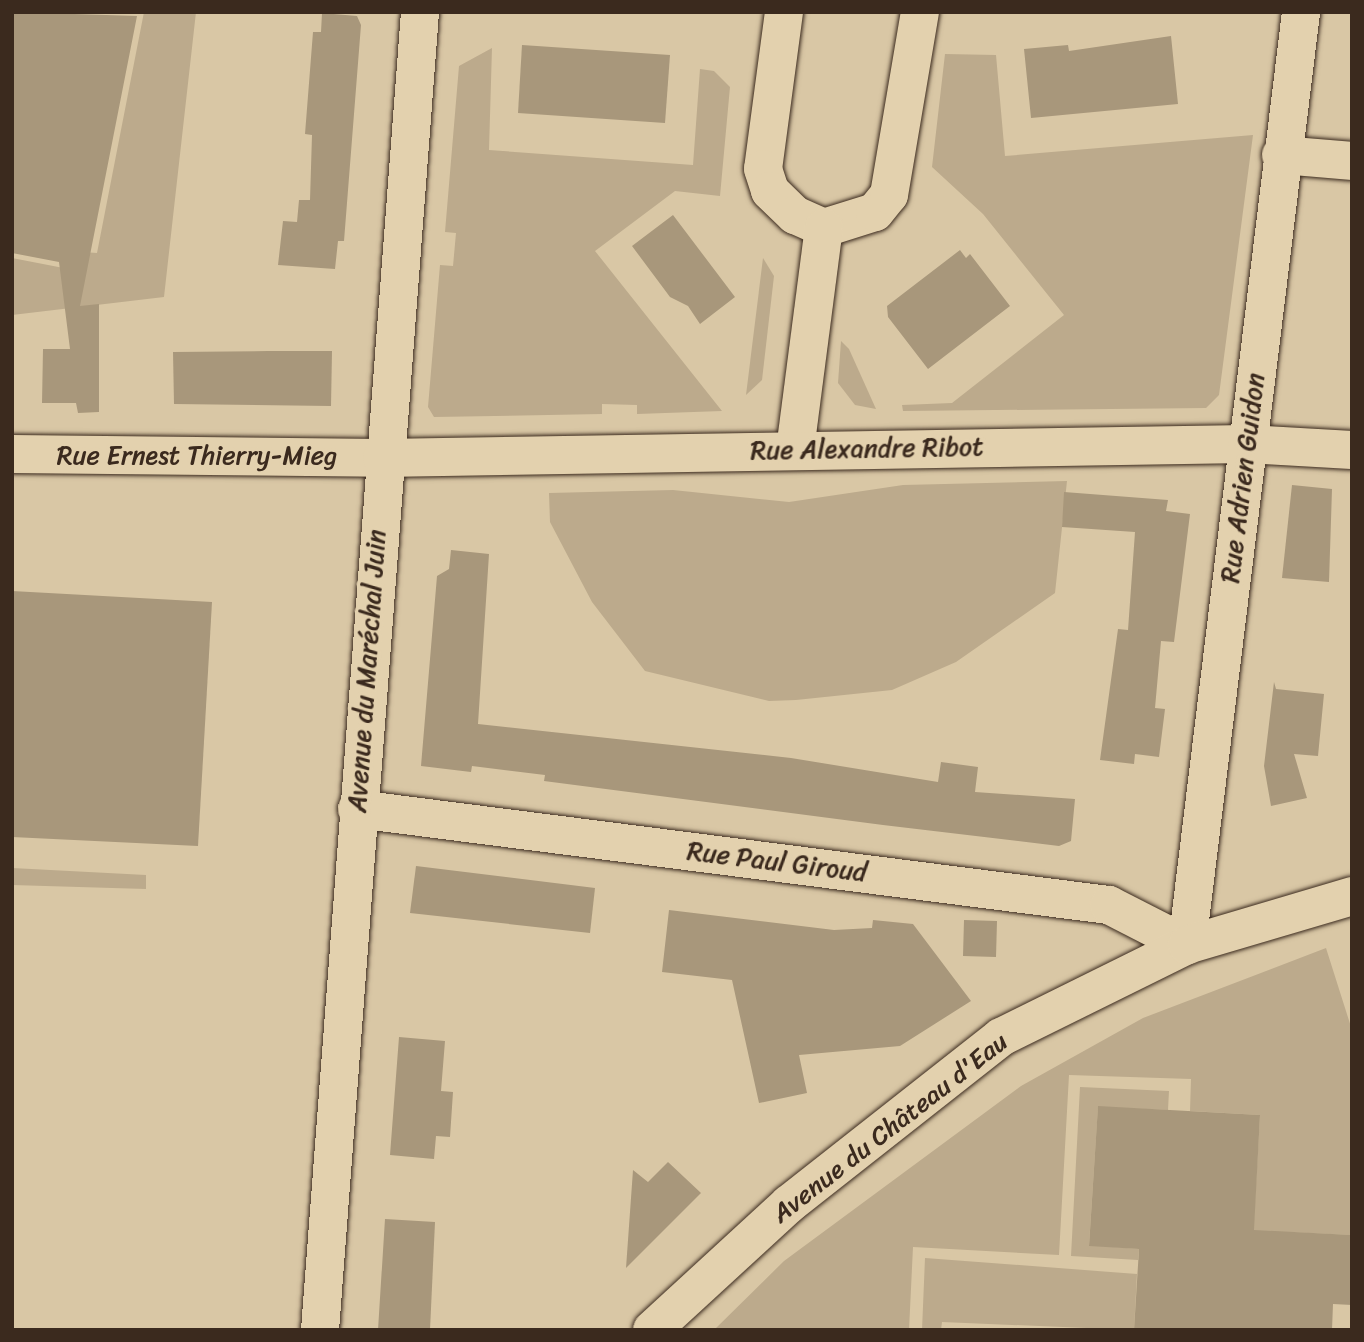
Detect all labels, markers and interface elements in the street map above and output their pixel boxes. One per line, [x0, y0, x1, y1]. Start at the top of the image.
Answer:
street label: Rue Adrien Guidon [1215, 372, 1271, 584]
street label: Rue Alexandre Ribot [750, 431, 984, 467]
street label: Rue Ernest Thierry-Mieg [56, 440, 338, 472]
street label: Avenue du Maréchal Juin [342, 528, 392, 814]
street label: Rue Paul Giroud [685, 835, 869, 889]
street label: Avenue du Château d'Eau [766, 1026, 1014, 1230]

